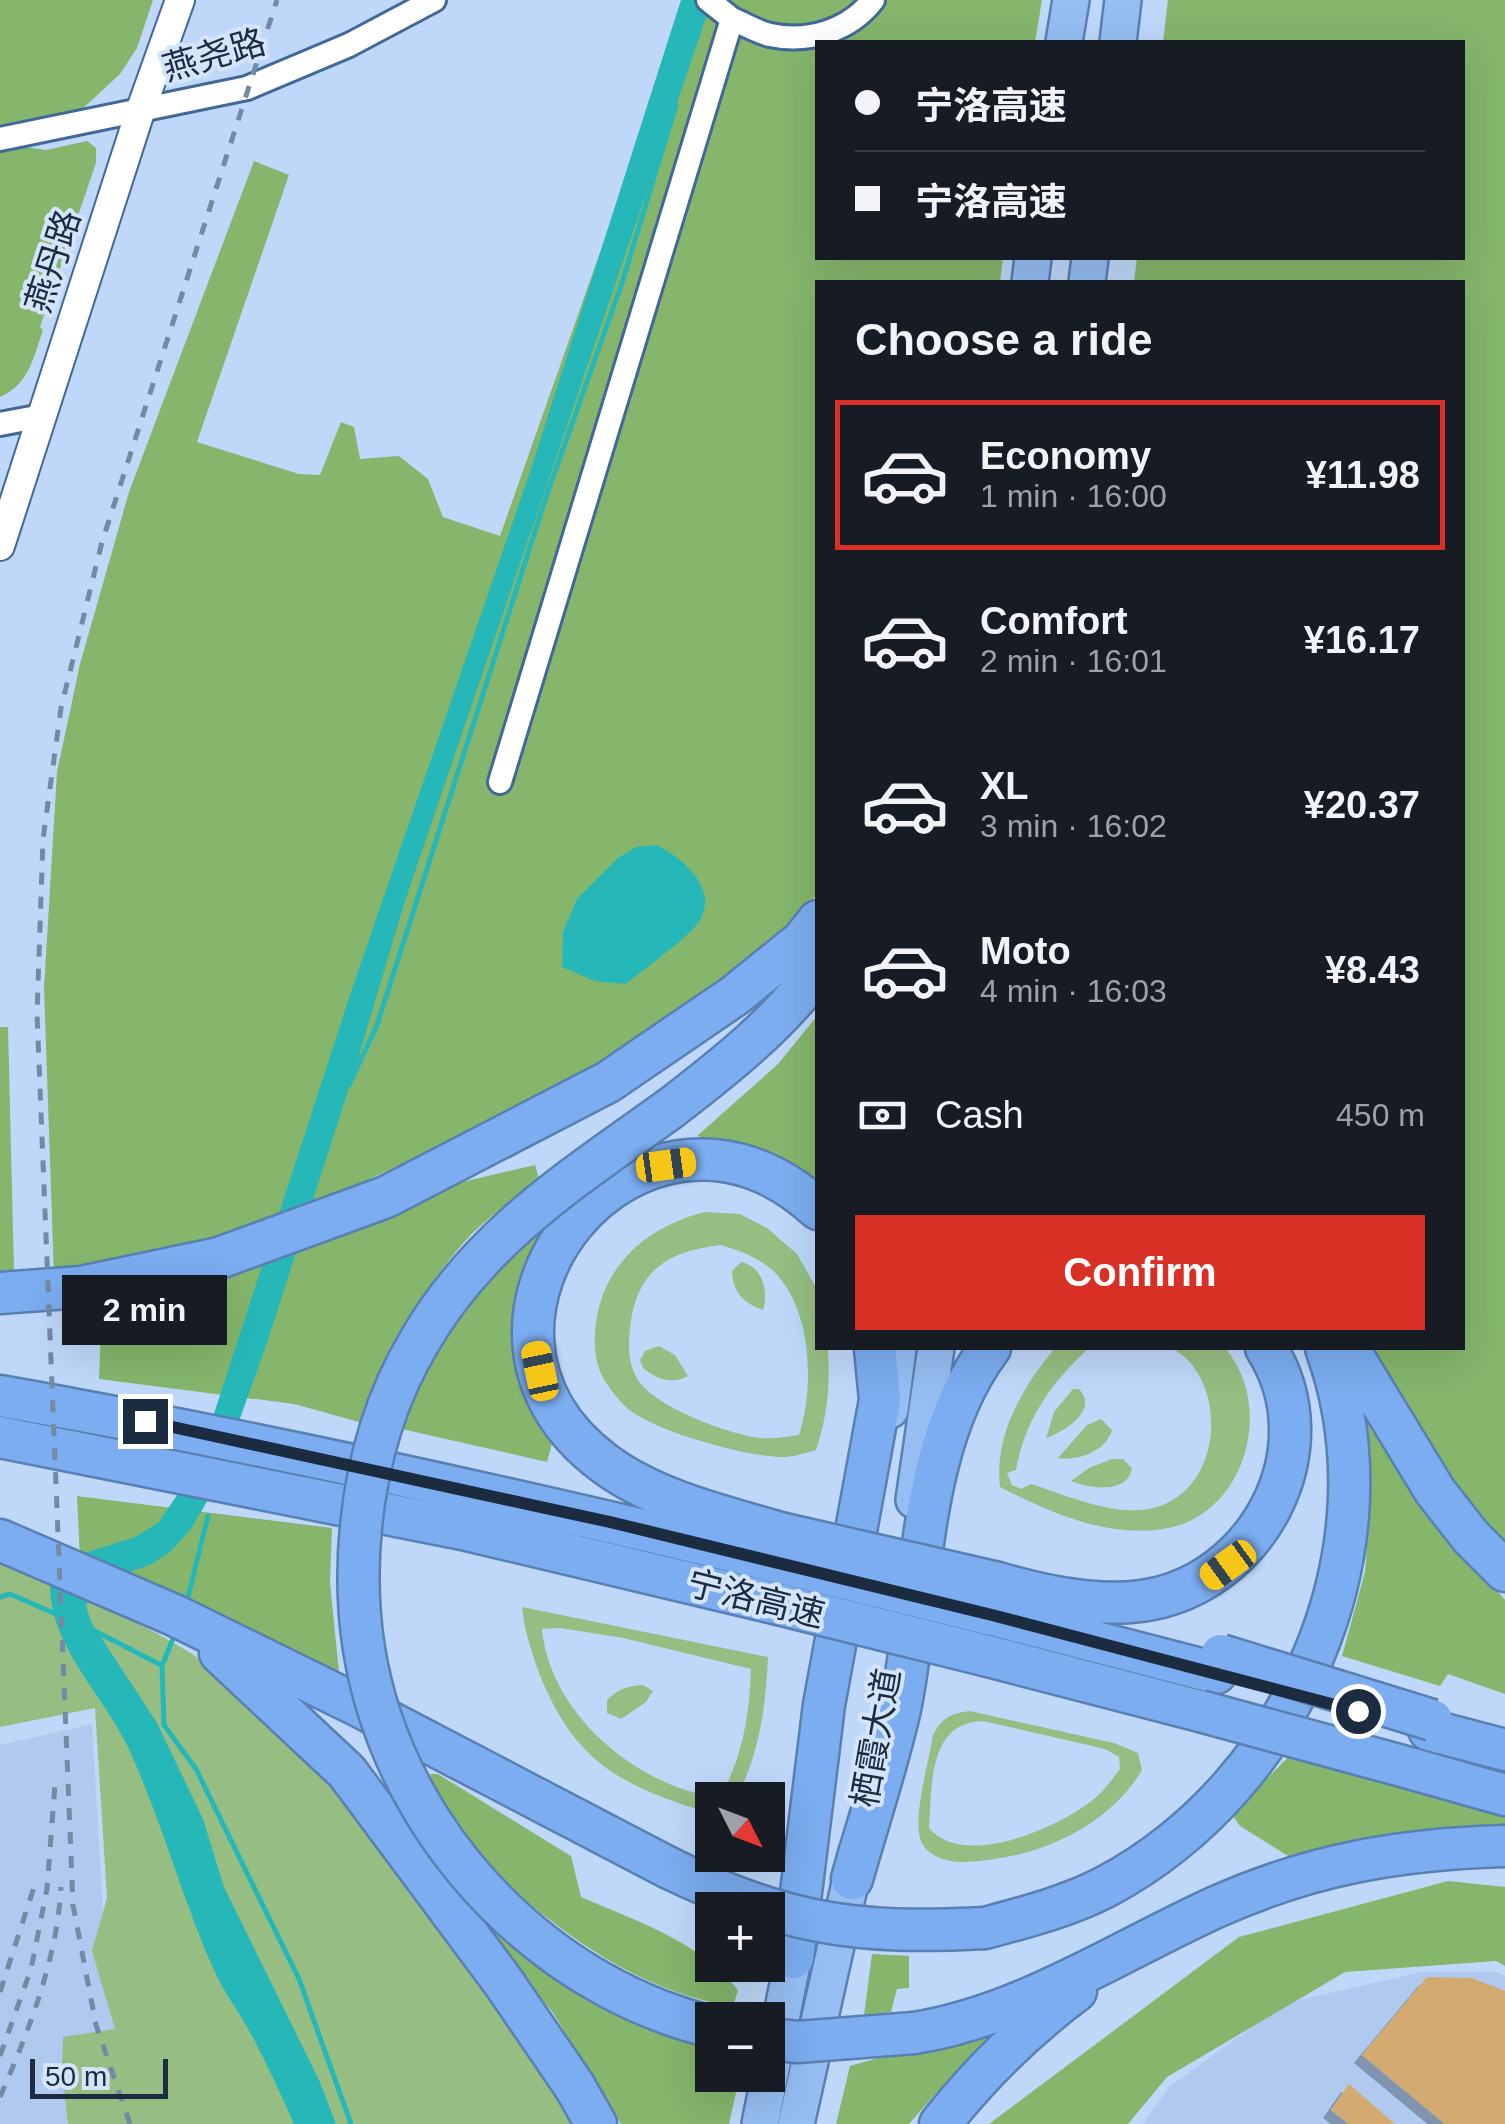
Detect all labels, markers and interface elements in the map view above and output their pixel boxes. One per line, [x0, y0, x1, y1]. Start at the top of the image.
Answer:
street label: 燕尧路 [158, 21, 270, 88]
text: 宁洛高速 [915, 85, 1067, 127]
text: 宁洛高速 [915, 181, 1067, 223]
street label: 燕丹路 [18, 205, 87, 317]
text: Choose a ride [855, 314, 1153, 365]
icon: car [860, 430, 950, 520]
text: Economy [980, 435, 1151, 477]
text: ¥11.98 [1306, 454, 1420, 496]
text: 1 min · 16:00 [980, 478, 1167, 514]
icon: car [860, 595, 950, 685]
text: Comfort [980, 600, 1128, 642]
text: ¥16.17 [1304, 619, 1420, 661]
text: 2 min · 16:01 [980, 643, 1167, 679]
icon: car [860, 760, 950, 850]
text: XL [980, 765, 1029, 807]
text: ¥20.37 [1304, 784, 1420, 826]
text: 3 min · 16:02 [980, 808, 1167, 844]
icon: car [860, 925, 950, 1015]
text: Moto [980, 930, 1071, 972]
text: ¥8.43 [1325, 949, 1420, 991]
text: 4 min · 16:03 [980, 973, 1167, 1009]
icon: cash [855, 1088, 910, 1143]
text: Cash [935, 1094, 1024, 1136]
text: 450 m [1336, 1097, 1425, 1133]
car [634, 1146, 698, 1184]
button: Confirm [855, 1215, 1425, 1330]
callout: 2 min [62, 1276, 228, 1346]
text: 2 min [103, 1292, 186, 1328]
car [519, 1339, 561, 1403]
route end [123, 1399, 168, 1444]
car [1195, 1535, 1261, 1595]
street label: 宁洛高速 [683, 1563, 829, 1634]
street label: 栖霞大道 [844, 1666, 907, 1810]
route start [1336, 1689, 1381, 1734]
north arrow [695, 1782, 785, 1872]
map controls [695, 1782, 785, 2092]
button: + [695, 1892, 785, 1982]
button: − [695, 2002, 785, 2092]
scale bar [30, 2054, 168, 2098]
text: 50 m [45, 2061, 107, 2092]

